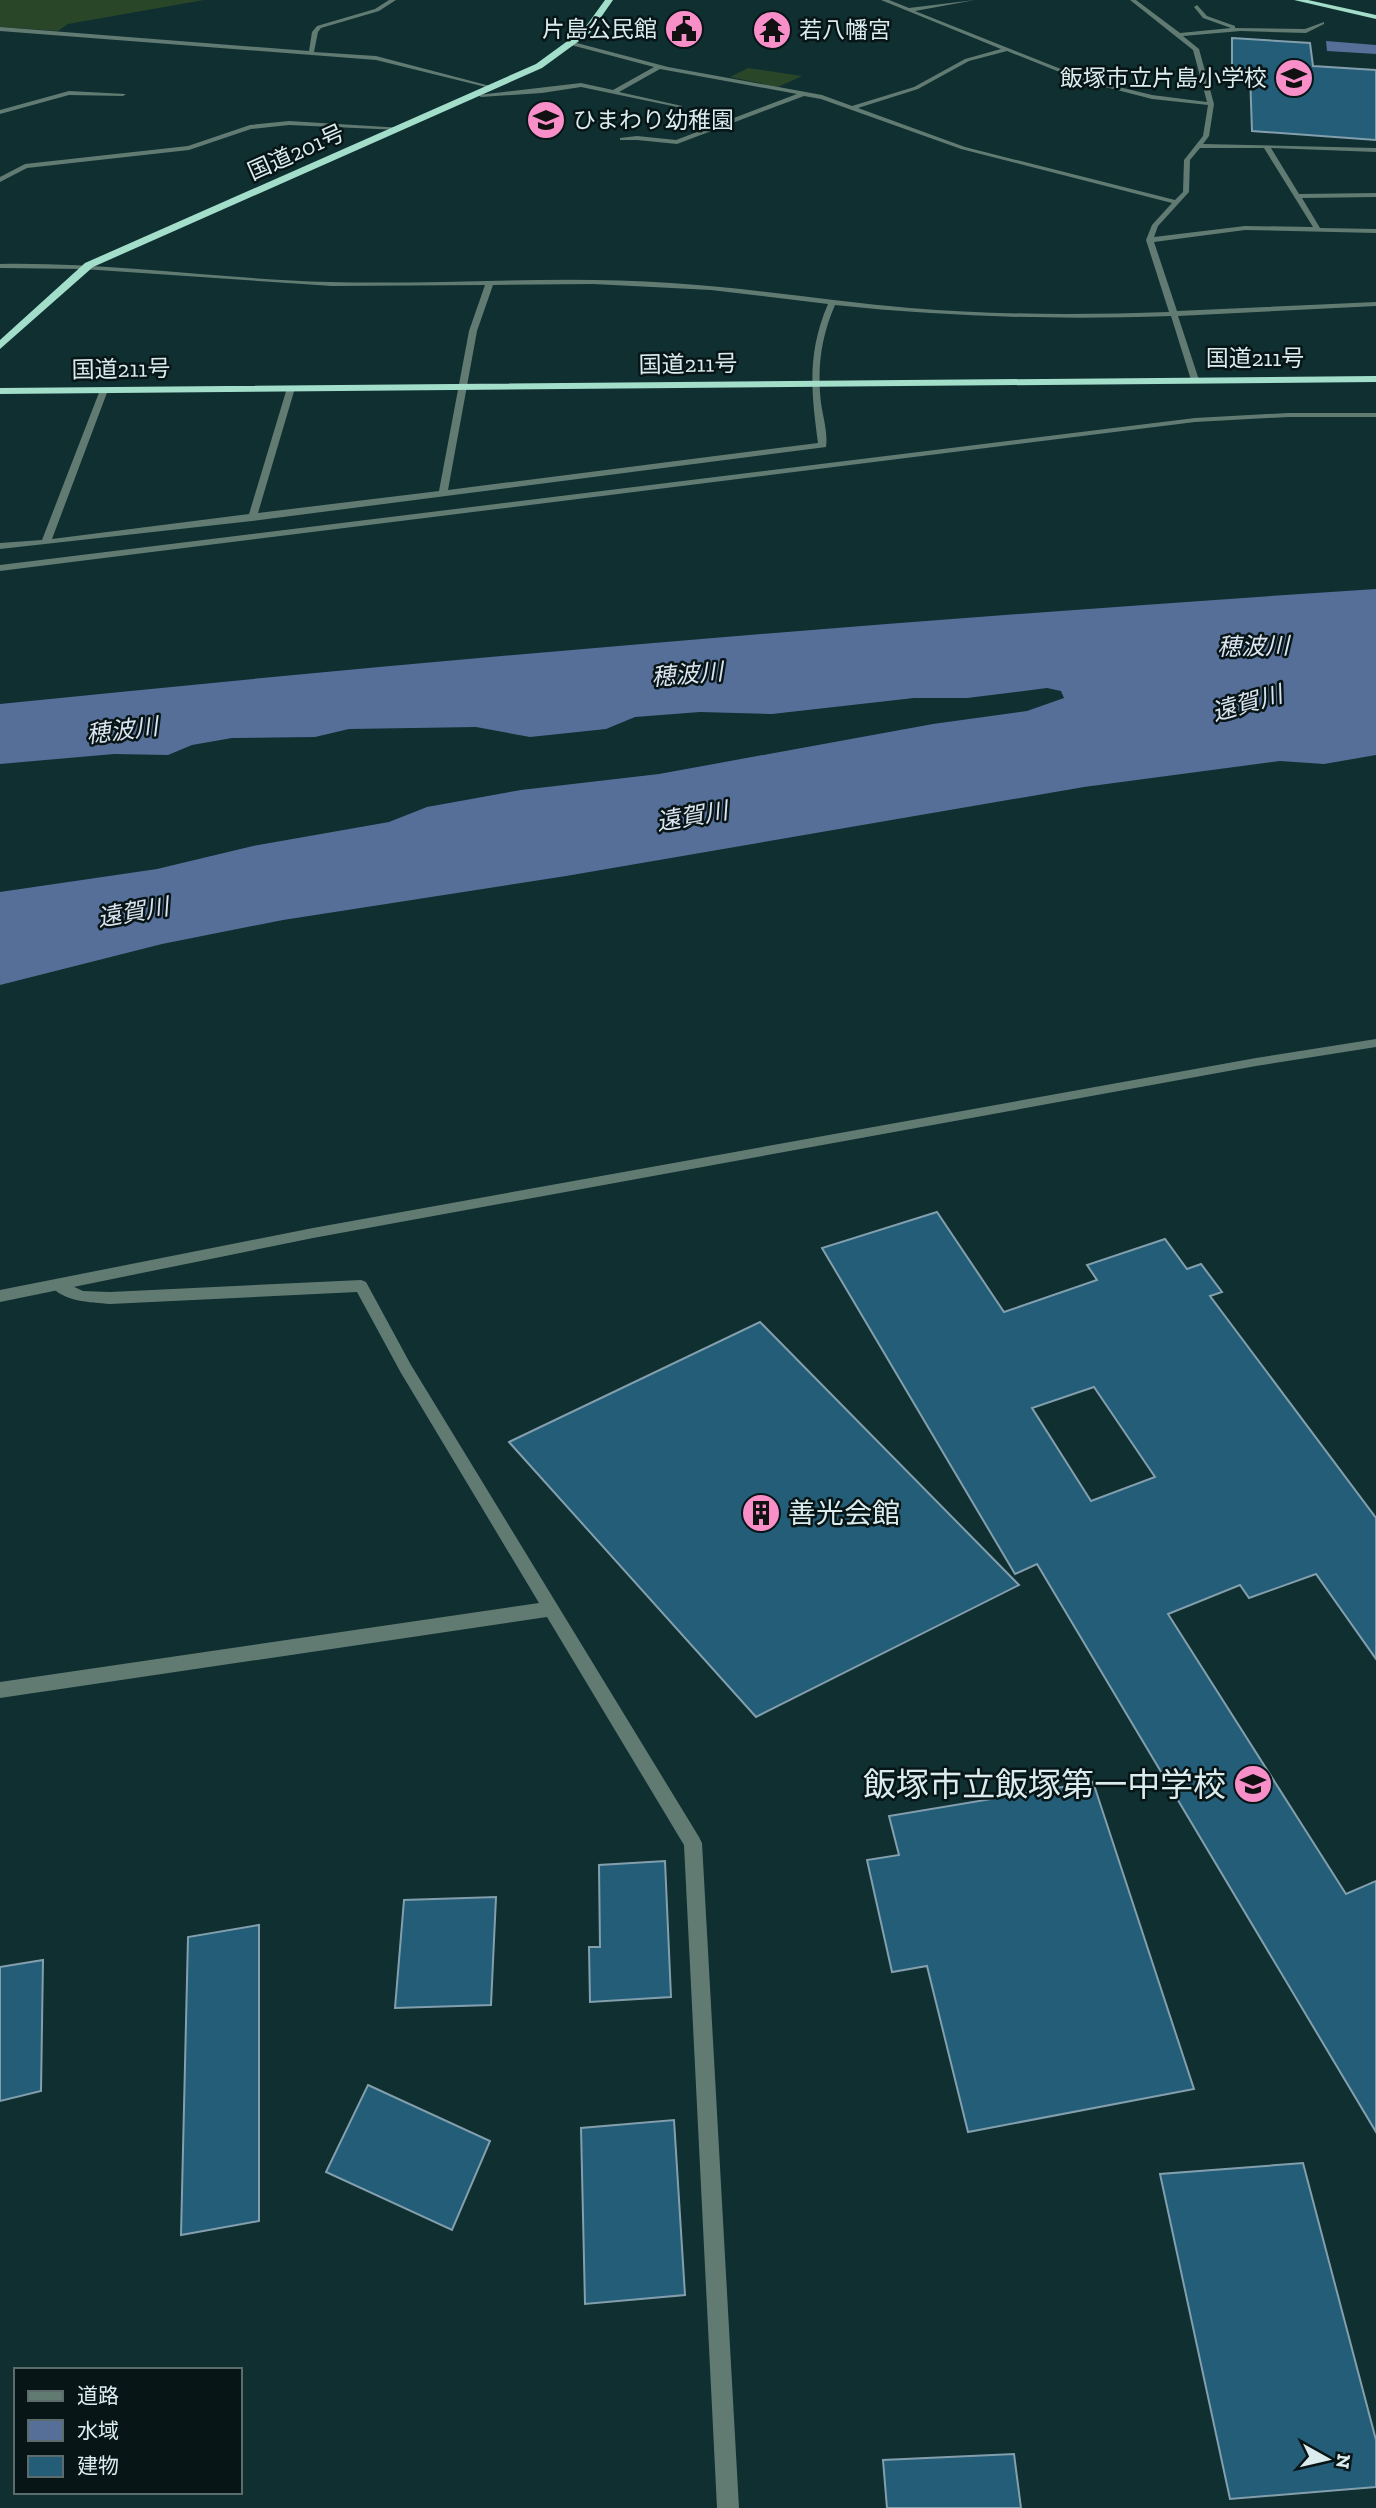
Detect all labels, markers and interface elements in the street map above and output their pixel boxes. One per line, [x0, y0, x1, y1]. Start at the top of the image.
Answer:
public building icon: 片島公民館 [663, 8, 705, 50]
temple icon: 若八幡宮 [751, 9, 793, 51]
place label: 片島公民館 [542, 15, 657, 43]
place label: 若八幡宮 [799, 16, 891, 44]
school or university icon: 飯塚市立片島小学校 [1273, 57, 1315, 99]
place label: 飯塚市立片島小学校 [1060, 64, 1267, 92]
school or university icon: ひまわり幼稚園 [525, 99, 567, 141]
place label: ひまわり幼稚園 [573, 106, 734, 134]
street label: 国道201号 [243, 118, 349, 186]
street label: 国道211号 [1206, 344, 1304, 372]
street label: 国道211号 [638, 349, 738, 379]
street label: 国道211号 [71, 354, 171, 384]
water label: 穂波川 [1217, 631, 1292, 661]
water label: 穂波川 [650, 656, 727, 692]
water label: 遠賀川 [1208, 678, 1288, 727]
water label: 穂波川 [85, 711, 162, 749]
water label: 遠賀川 [654, 795, 733, 837]
water label: 遠賀川 [95, 891, 174, 933]
building icon: 善光会館 [740, 1492, 782, 1534]
place label: 善光会館 [788, 1497, 900, 1530]
school or university icon: 飯塚市立飯塚第一中学校 [1232, 1763, 1274, 1805]
place label: 飯塚市立飯塚第一中学校 [863, 1765, 1226, 1804]
legend [14, 2368, 242, 2494]
text: 道路 [77, 2383, 119, 2408]
text: 水域 [77, 2418, 119, 2443]
north arrow [1292, 2424, 1362, 2494]
text: 建物 [77, 2453, 119, 2478]
text: N [1331, 2453, 1356, 2470]

